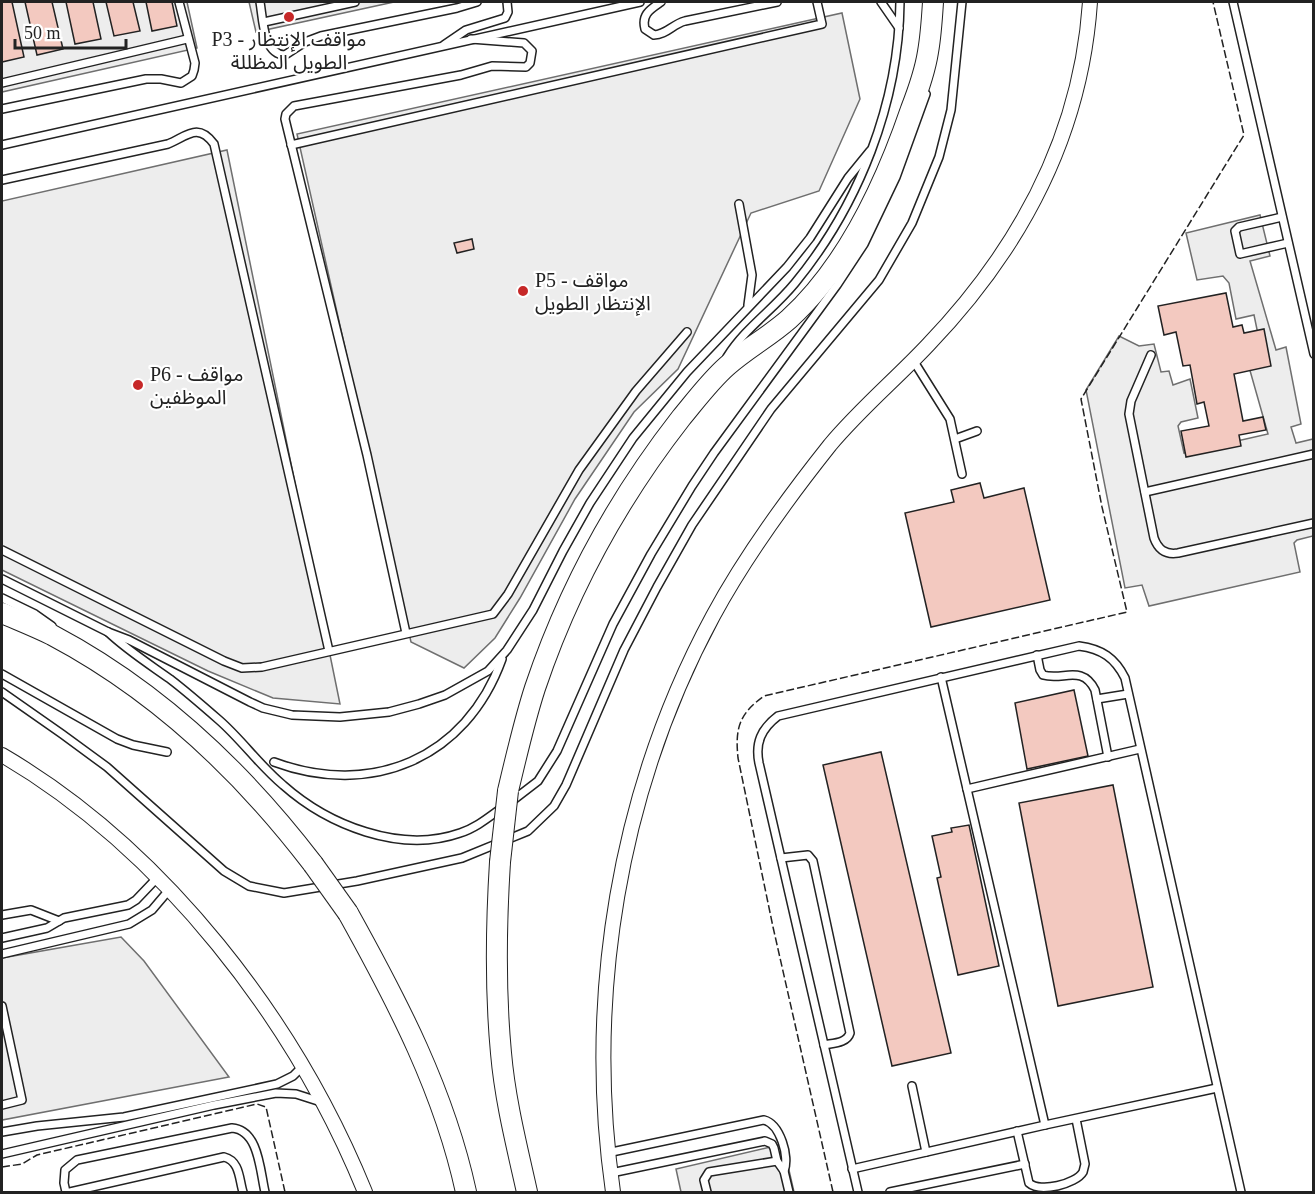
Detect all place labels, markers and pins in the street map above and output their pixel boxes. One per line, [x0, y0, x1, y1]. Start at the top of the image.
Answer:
marker: P3 - مواقف الإنتظار الطويل المظللة [282, 10, 296, 24]
place label: P3 - مواقف الإنتظار الطويل المظللة [212, 28, 367, 74]
place label: P5 - مواقف الإنتظار الطويل [535, 269, 651, 316]
marker: P5 - مواقف الإنتظار الطويل [516, 284, 530, 298]
place label: P6 - مواقف الموظفين [150, 363, 243, 409]
marker: P6 - مواقف الموظفين [131, 378, 145, 392]

